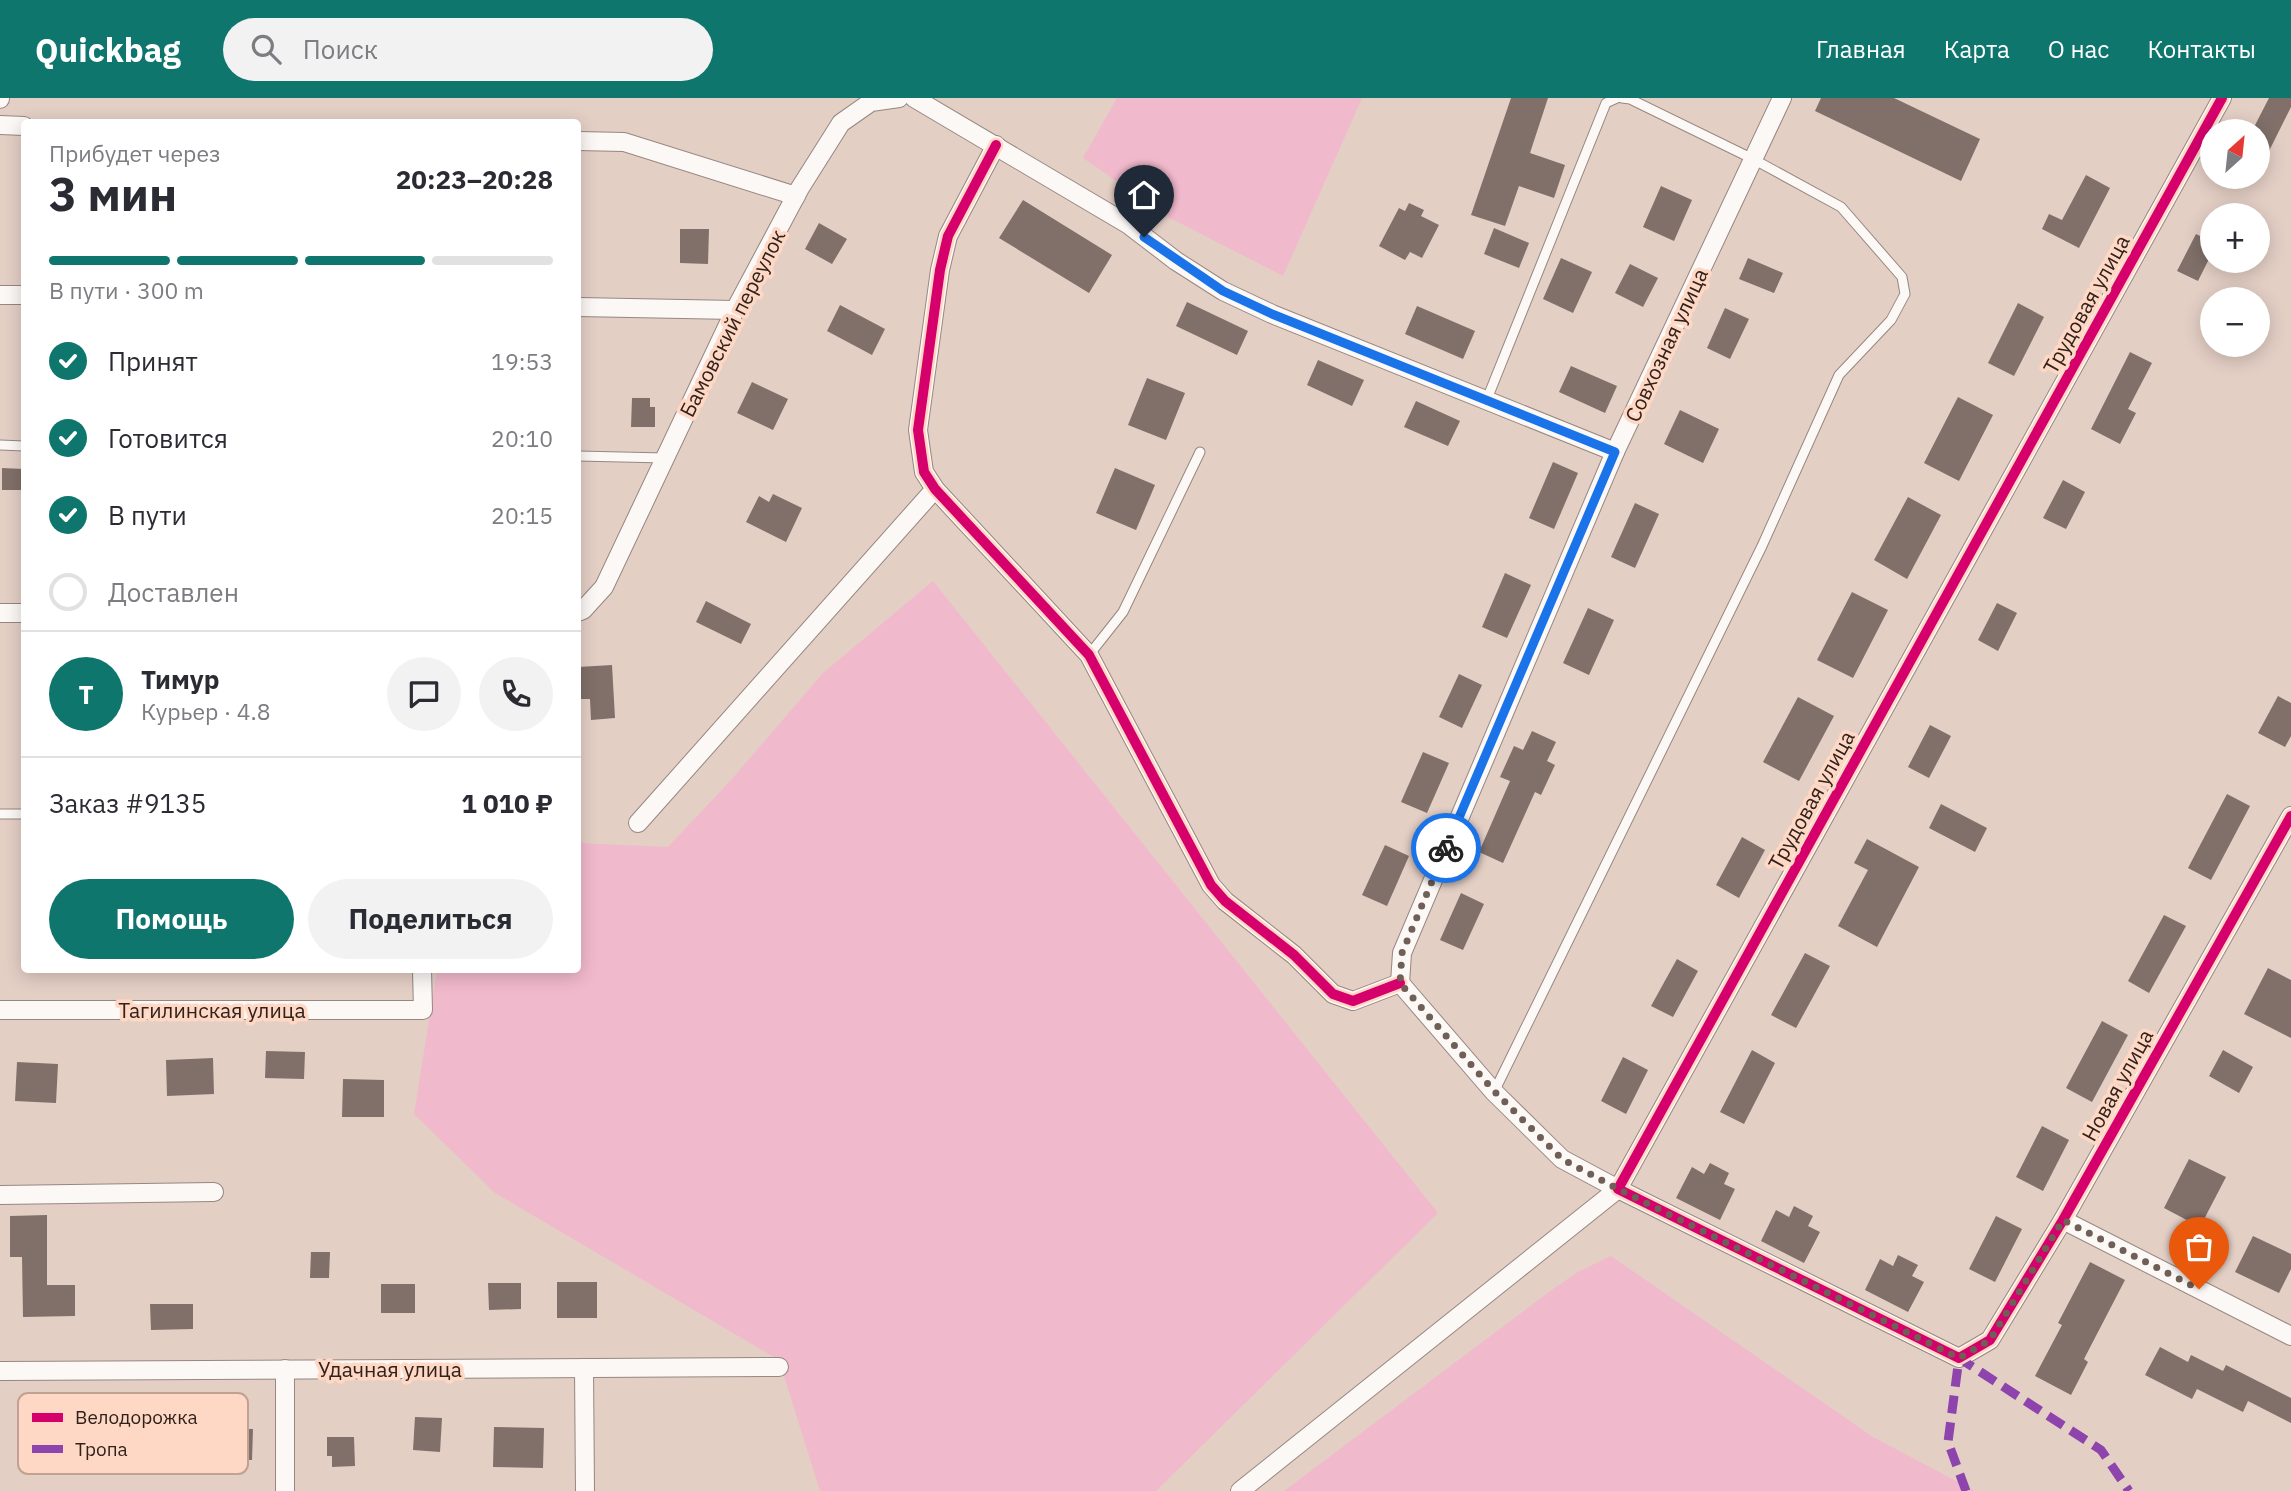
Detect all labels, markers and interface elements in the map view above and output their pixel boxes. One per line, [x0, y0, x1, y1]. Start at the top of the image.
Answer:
search box [223, 18, 713, 81]
text: Quickbag [35, 28, 181, 71]
icon: search [247, 30, 285, 68]
text: Поиск [303, 32, 378, 66]
text: Главная [1816, 33, 1906, 65]
text: Карта [1944, 33, 2010, 65]
text: О нас [2048, 33, 2109, 65]
text: Контакты [2147, 33, 2256, 65]
north arrow [2200, 119, 2270, 189]
map controls [2200, 119, 2270, 357]
text: Прибудет через [49, 138, 221, 168]
text: 20:23–20:28 [396, 162, 553, 196]
text: 3 мин [49, 164, 177, 224]
pin [1114, 165, 1174, 237]
icon: home [1125, 176, 1163, 214]
button: + [2200, 203, 2270, 273]
street label: Бамовский переулок [673, 224, 791, 422]
street label: Трудовая улица [2036, 230, 2136, 378]
street label: Совхозная улица [1618, 264, 1714, 426]
text: В пути · 300 m [49, 275, 204, 305]
button: − [2200, 287, 2270, 357]
icon: check [49, 342, 87, 380]
text: Принят [108, 344, 198, 378]
text: 19:53 [491, 346, 553, 376]
icon: check [49, 419, 87, 457]
text: Готовится [108, 421, 228, 455]
text: 20:10 [491, 423, 553, 453]
icon: check [49, 496, 87, 534]
text: В пути [108, 498, 187, 532]
text: 20:15 [491, 500, 553, 530]
text: Доставлен [108, 575, 239, 609]
button: chat [387, 657, 461, 731]
button: phone [479, 657, 553, 731]
text: Тимур [141, 662, 220, 696]
text: Т [78, 677, 94, 711]
text: Курьер · 4.8 [141, 696, 271, 726]
street label: Трудовая улица [1761, 726, 1861, 874]
text: Заказ #9135 [49, 786, 206, 820]
text: 1 010 ₽ [461, 786, 553, 820]
courier [1411, 813, 1481, 883]
icon: bike [1427, 829, 1465, 867]
button: Помощь [49, 879, 294, 959]
button: Поделиться [308, 879, 553, 959]
street label: Тагилинская улица [118, 996, 306, 1024]
street label: Новая улица [2075, 1024, 2159, 1146]
pin [2169, 1217, 2229, 1289]
icon: bag [2180, 1228, 2218, 1266]
street label: Удачная улица [318, 1355, 462, 1383]
legend [18, 1393, 248, 1474]
text: Велодорожка [75, 1405, 198, 1429]
text: Тропа [75, 1437, 128, 1461]

